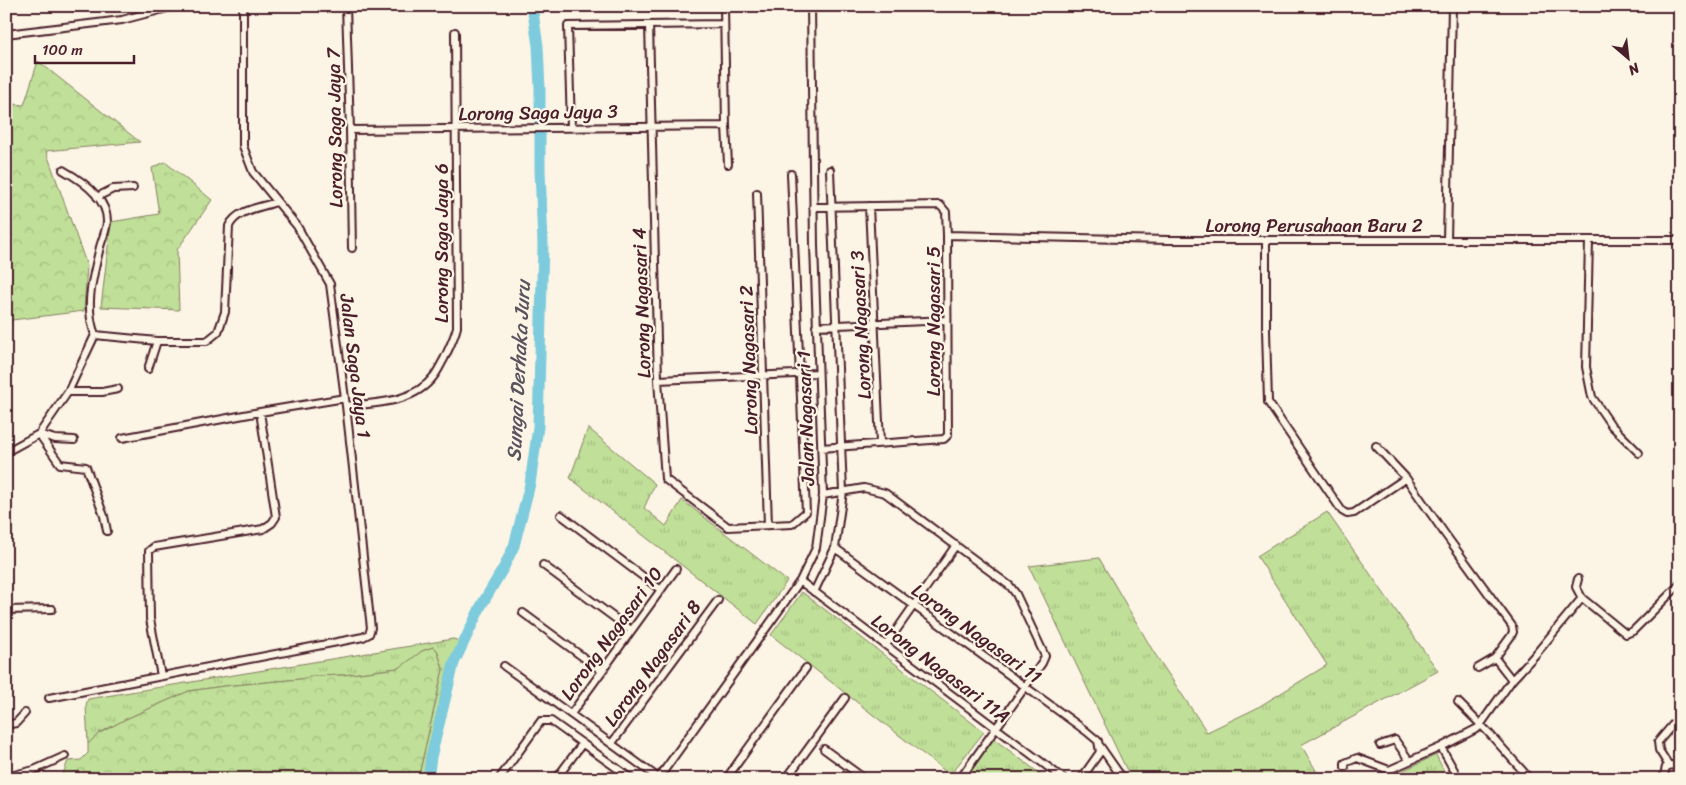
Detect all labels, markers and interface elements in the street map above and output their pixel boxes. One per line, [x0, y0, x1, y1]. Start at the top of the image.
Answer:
scale bar [35, 32, 134, 64]
north arrow [1604, 32, 1654, 82]
text: 100 m [42, 37, 83, 63]
street label: Lorong Saga Jaya 7 [317, 47, 352, 208]
text: N [1623, 55, 1645, 82]
street label: Lorong Saga Jaya 3 [458, 95, 619, 130]
street label: Lorong Saga Jaya 6 [425, 163, 458, 323]
street label: Lorong Perusahaan Baru 2 [1205, 209, 1423, 242]
street label: Lorong Nagasari 4 [622, 227, 661, 379]
street label: Lorong Nagasari 5 [917, 245, 950, 396]
street label: Lorong Nagasari 3 [840, 249, 881, 400]
water label: Sungai Derhaka Juru [496, 278, 541, 462]
street label: Lorong Nagasari 2 [729, 285, 768, 435]
street label: Jalan Saga Jaya 1 [330, 291, 381, 440]
street label: Jalan Nagasari 1 [787, 350, 824, 487]
street label: Lorong Nagasari 10 [551, 559, 671, 707]
street label: Lorong Nagasari 11 [904, 574, 1049, 692]
street label: Lorong Nagasari 8 [595, 592, 710, 734]
street label: Lorong Nagasari 11A [864, 605, 1018, 732]

